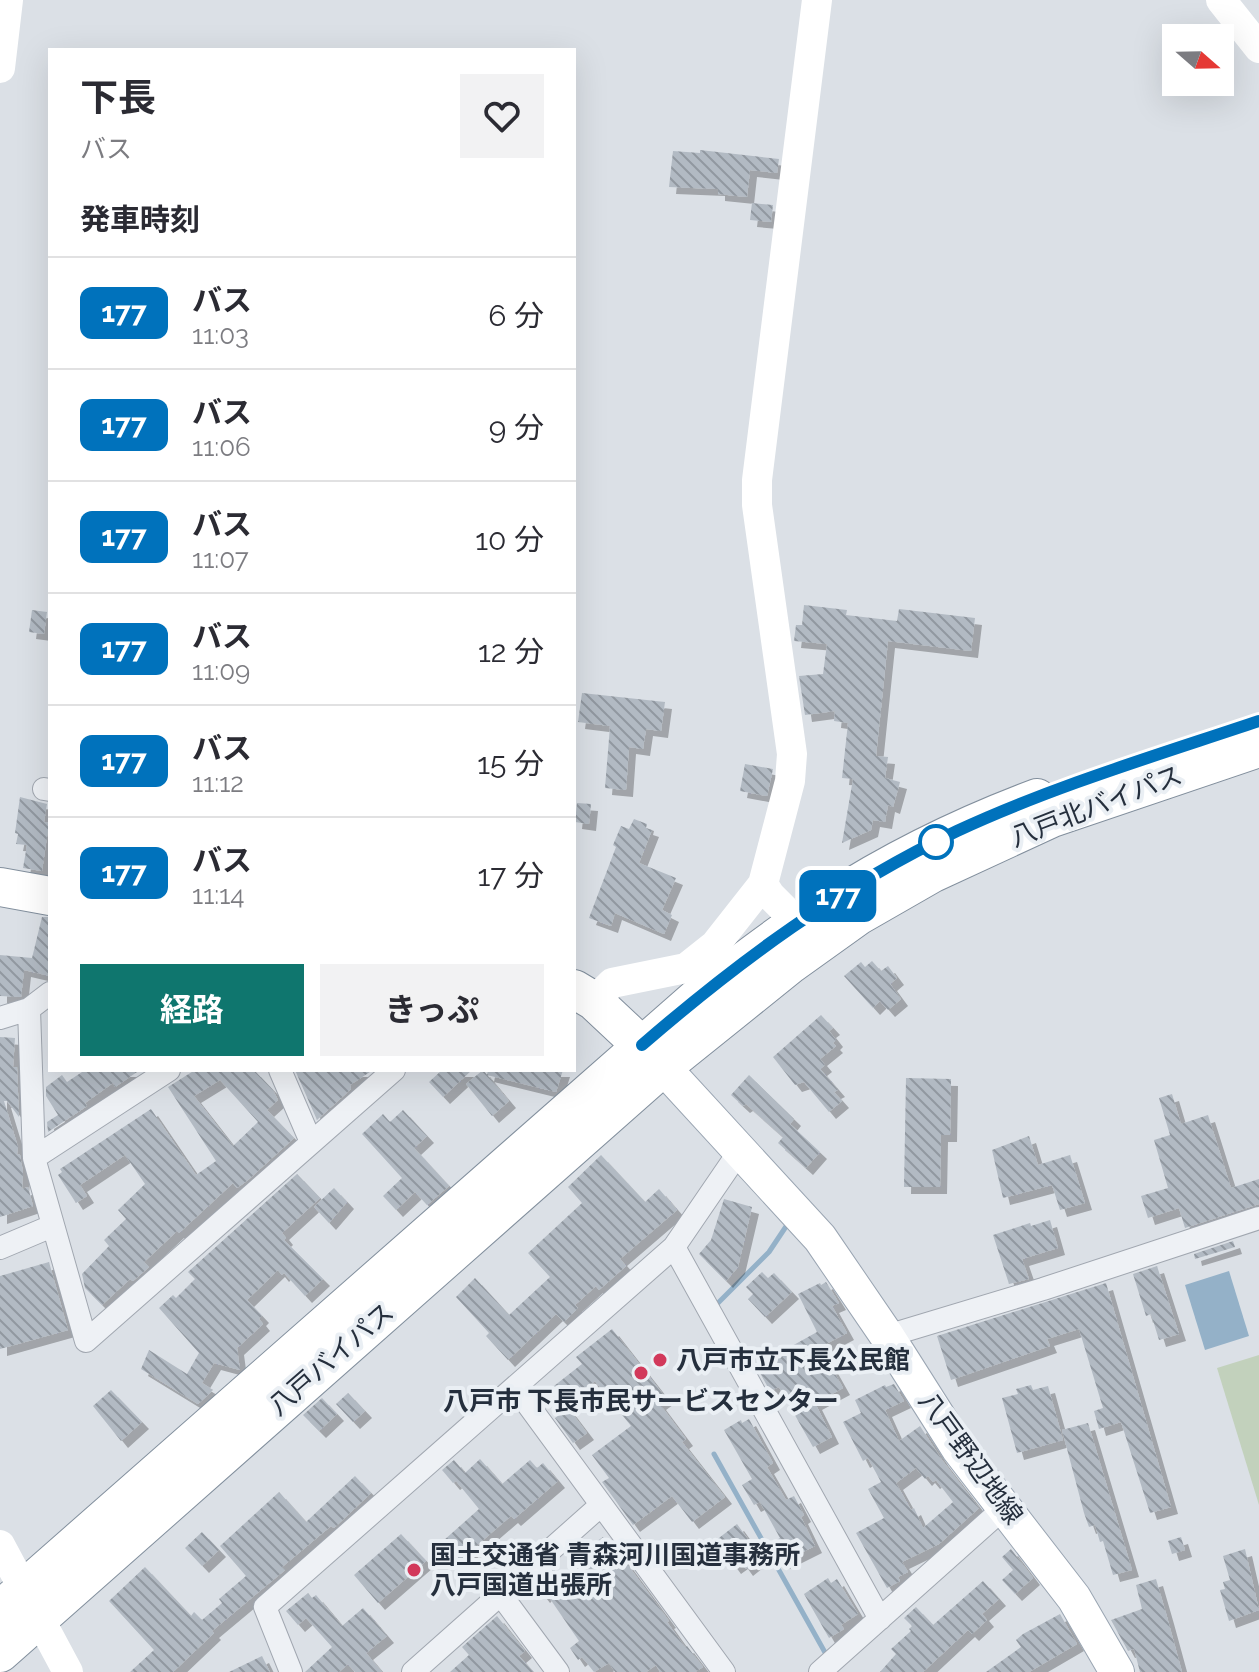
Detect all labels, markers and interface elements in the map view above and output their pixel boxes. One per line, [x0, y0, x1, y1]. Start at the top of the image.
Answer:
north arrow [1162, 24, 1234, 96]
map controls [1162, 24, 1234, 96]
button: heart [460, 74, 544, 158]
text: 下長 [80, 75, 156, 120]
text: バス [80, 134, 132, 164]
text: 発車時刻 [80, 202, 200, 237]
text: バス [192, 283, 252, 318]
text: 177 [101, 296, 147, 329]
text: 6 分 [488, 298, 544, 333]
text: 11:03 [192, 320, 249, 350]
text: バス [192, 395, 252, 430]
text: 177 [101, 408, 147, 441]
text: 9 分 [489, 410, 544, 445]
text: 11:06 [192, 432, 251, 462]
text: バス [192, 507, 252, 542]
text: 177 [101, 520, 147, 553]
text: 10 分 [475, 522, 544, 557]
text: 11:07 [192, 544, 249, 574]
text: バス [192, 619, 252, 654]
text: 177 [101, 632, 147, 665]
text: 12 分 [478, 634, 544, 669]
text: 11:09 [192, 656, 250, 686]
text: バス [192, 731, 252, 766]
text: 177 [101, 744, 147, 777]
text: 15 分 [477, 746, 544, 781]
street label: 八戸北バイパス [1006, 759, 1186, 853]
text: 11:12 [192, 768, 244, 798]
unlabelled marker [919, 825, 953, 859]
text: バス [192, 843, 252, 878]
text: 177 [101, 856, 147, 889]
text: 17 分 [478, 858, 544, 893]
line badge: 177 [792, 870, 884, 922]
text: 177 [815, 879, 861, 912]
text: 11:14 [192, 880, 244, 910]
button: 経路 [80, 964, 304, 1056]
button: きっぷ [320, 964, 544, 1056]
street label: 八戸バイパス [262, 1297, 400, 1421]
place label: 八戸市立下長公民館 [676, 1345, 910, 1375]
marker: 八戸市立下長公民館 [651, 1351, 669, 1369]
marker: 八戸市 下長市民サービスセンター [632, 1364, 650, 1382]
place label: 八戸市 下長市民サービスセンター [443, 1386, 839, 1416]
street label: 八戸野辺地線 [913, 1386, 1029, 1530]
place label: 国土交通省 青森河川国道事務所 八戸国道出張所 [430, 1540, 800, 1600]
marker: 国土交通省 青森河川国道事務所 八戸国道出張所 [405, 1561, 423, 1579]

